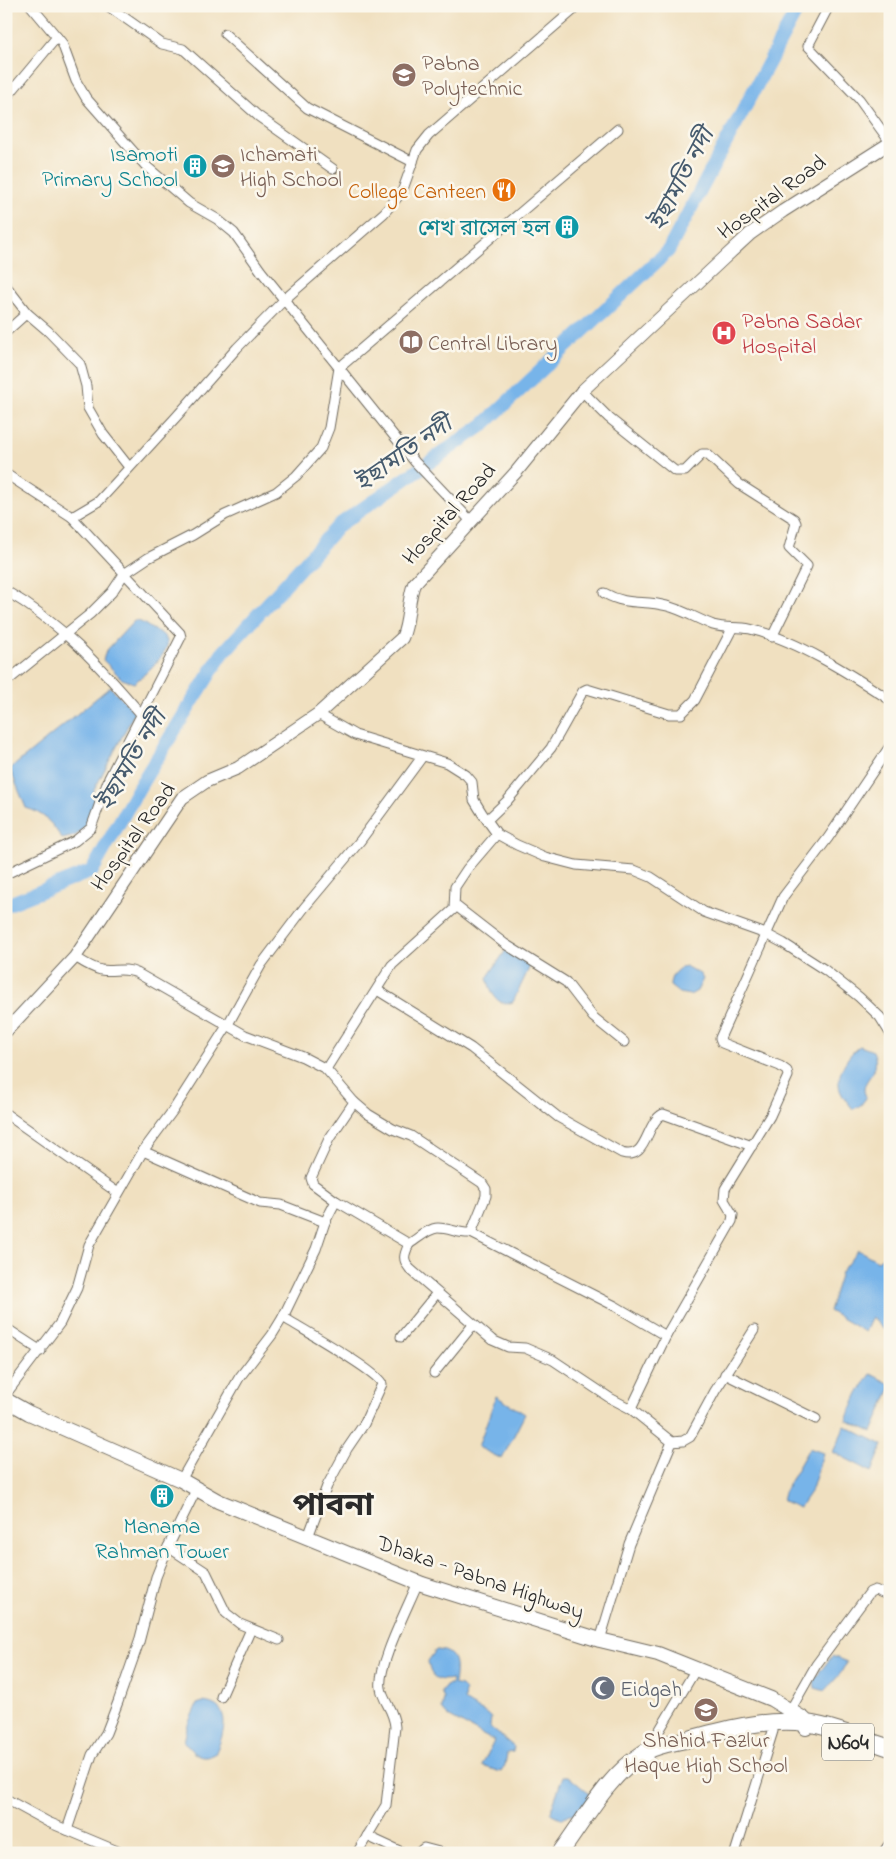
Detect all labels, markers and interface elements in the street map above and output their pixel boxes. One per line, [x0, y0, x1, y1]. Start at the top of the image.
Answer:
place label: Pabna Polytechnic [422, 49, 522, 107]
school or university icon: Pabna Polytechnic [391, 62, 417, 88]
water label: ইছামতি নদী [641, 118, 727, 238]
place label: Isamoti Primary School [42, 140, 178, 198]
place label: Ichamati High School [240, 140, 342, 198]
street label: Hospital Road [712, 148, 834, 249]
building icon: Isamoti Primary School [182, 153, 208, 179]
school or university icon: Ichamati High School [210, 153, 236, 179]
place label: College Canteen [348, 177, 486, 210]
restaurant icon: College Canteen [491, 177, 517, 203]
place label: শেখ রাসেল হল [418, 214, 551, 246]
building icon: শেখ রাসেল হল [554, 214, 580, 240]
place label: Pabna Sadar Hospital [742, 307, 862, 364]
hospital icon: Pabna Sadar Hospital [711, 320, 737, 346]
library icon: Central Library [398, 329, 424, 355]
place label: Central Library [428, 329, 558, 362]
water label: ইছামতি নদী [349, 406, 464, 501]
street label: Hospital Road [396, 457, 505, 573]
water label: ইছামতি নদী [89, 700, 179, 818]
street label: Hospital Road [84, 777, 185, 899]
building icon: Manama Rahman Tower [149, 1483, 175, 1509]
district label: পাবনা [293, 1484, 374, 1531]
place label: Manama Rahman Tower [95, 1512, 229, 1569]
street label: Dhaka - Pabna Highway [371, 1528, 588, 1630]
mosque icon: Eidgah [590, 1675, 616, 1701]
place label: Eidgah [620, 1675, 682, 1708]
school or university icon: Shahid Fazlur Haque High School [693, 1697, 719, 1723]
road number: N604 [822, 1724, 874, 1760]
place label: Shahid Fazlur Haque High School [624, 1726, 788, 1784]

